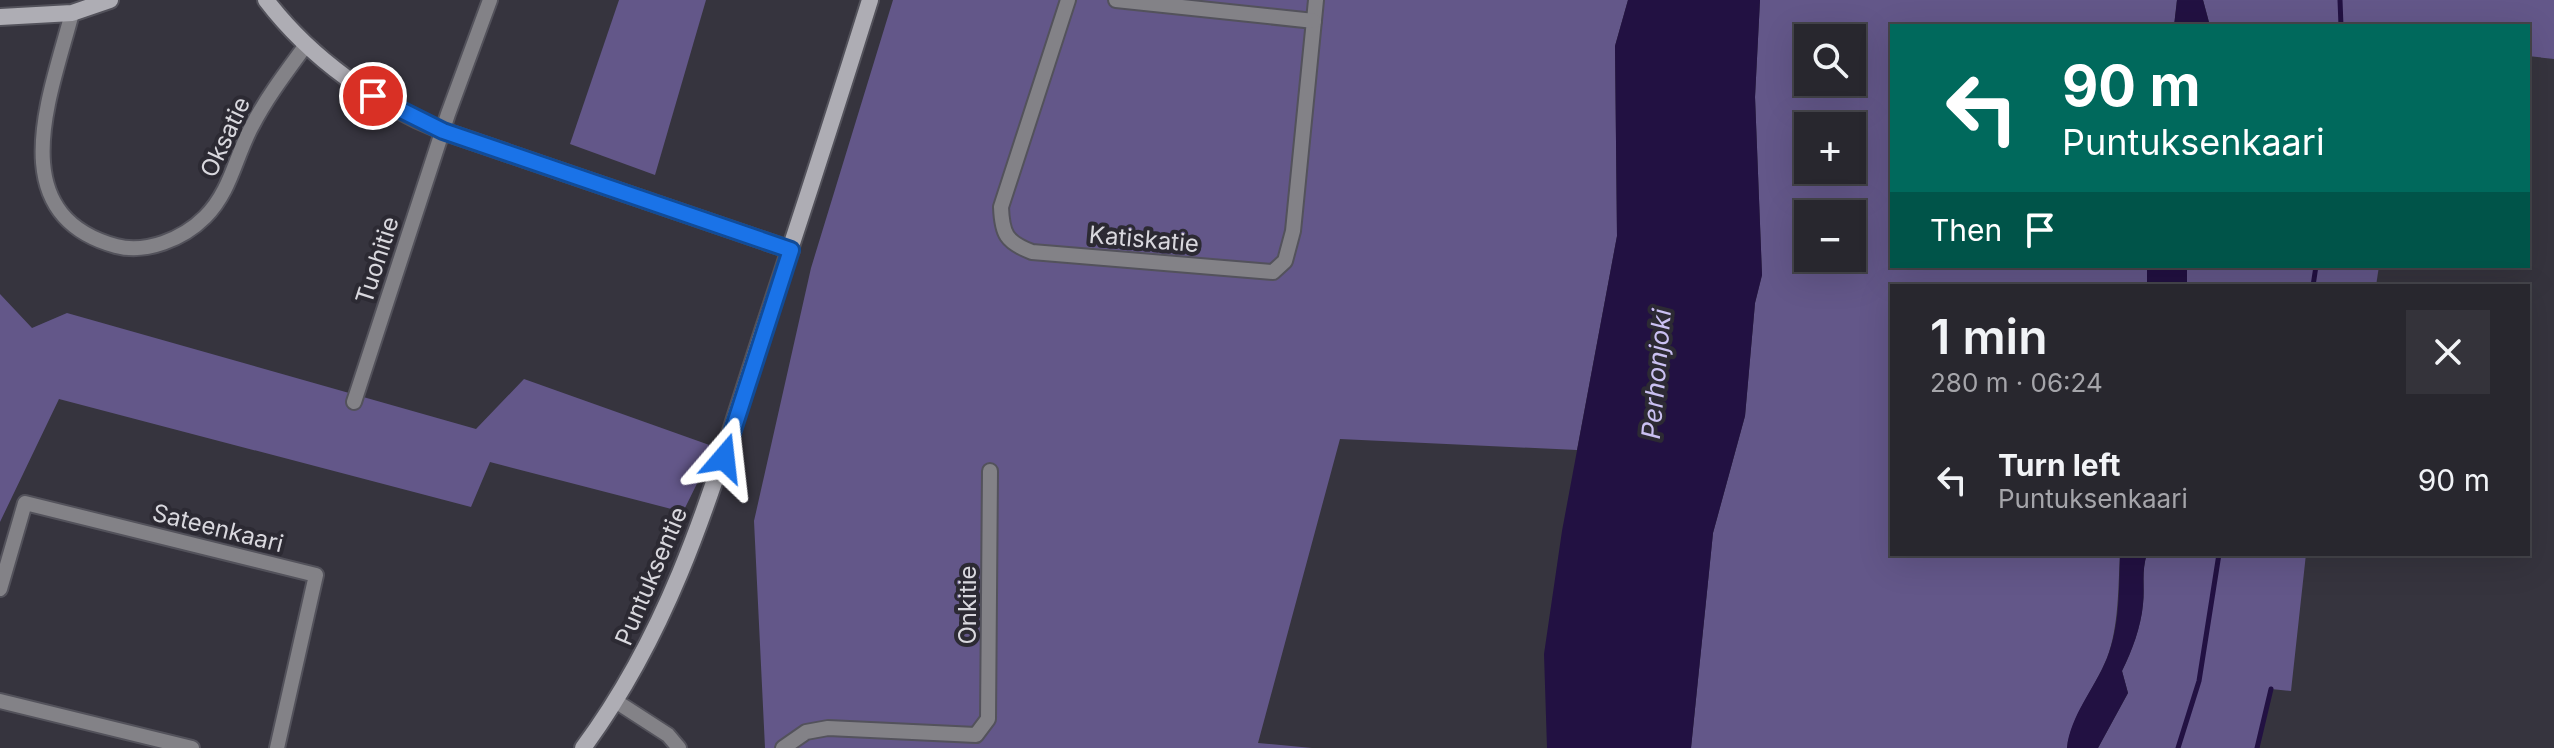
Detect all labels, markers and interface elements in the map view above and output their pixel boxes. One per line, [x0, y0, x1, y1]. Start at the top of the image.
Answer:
map controls [1794, 24, 1866, 272]
button: search [1794, 24, 1866, 96]
text: 90 m [2062, 52, 2201, 120]
icon: left [1930, 56, 2034, 160]
pin [339, 62, 407, 130]
icon: arrive [351, 74, 395, 118]
street label: Oksatie [194, 92, 256, 182]
button: + [1794, 112, 1866, 184]
text: Puntuksenkaari [2062, 120, 2325, 164]
button: − [1794, 200, 1866, 272]
icon: arrive [2018, 208, 2062, 252]
text: Then [1930, 212, 2002, 248]
street label: Tuohitie [349, 213, 405, 307]
street label: Katiskatie [1088, 220, 1200, 258]
water label: Perhonjoki [1635, 307, 1677, 440]
text: 1 min [1930, 307, 2048, 366]
button: close [2406, 310, 2490, 394]
text: 280 m · 06:24 [1930, 367, 2103, 398]
position arrow [682, 416, 766, 500]
text: Turn left [1998, 447, 2120, 483]
icon: left [1930, 458, 1974, 502]
text: 90 m [2418, 462, 2490, 498]
text: Puntuksenkaari [1998, 483, 2188, 514]
street label: Sateenkaari [149, 498, 287, 558]
street label: Puntuksentie [609, 502, 693, 650]
street label: Onkitie [953, 565, 982, 645]

